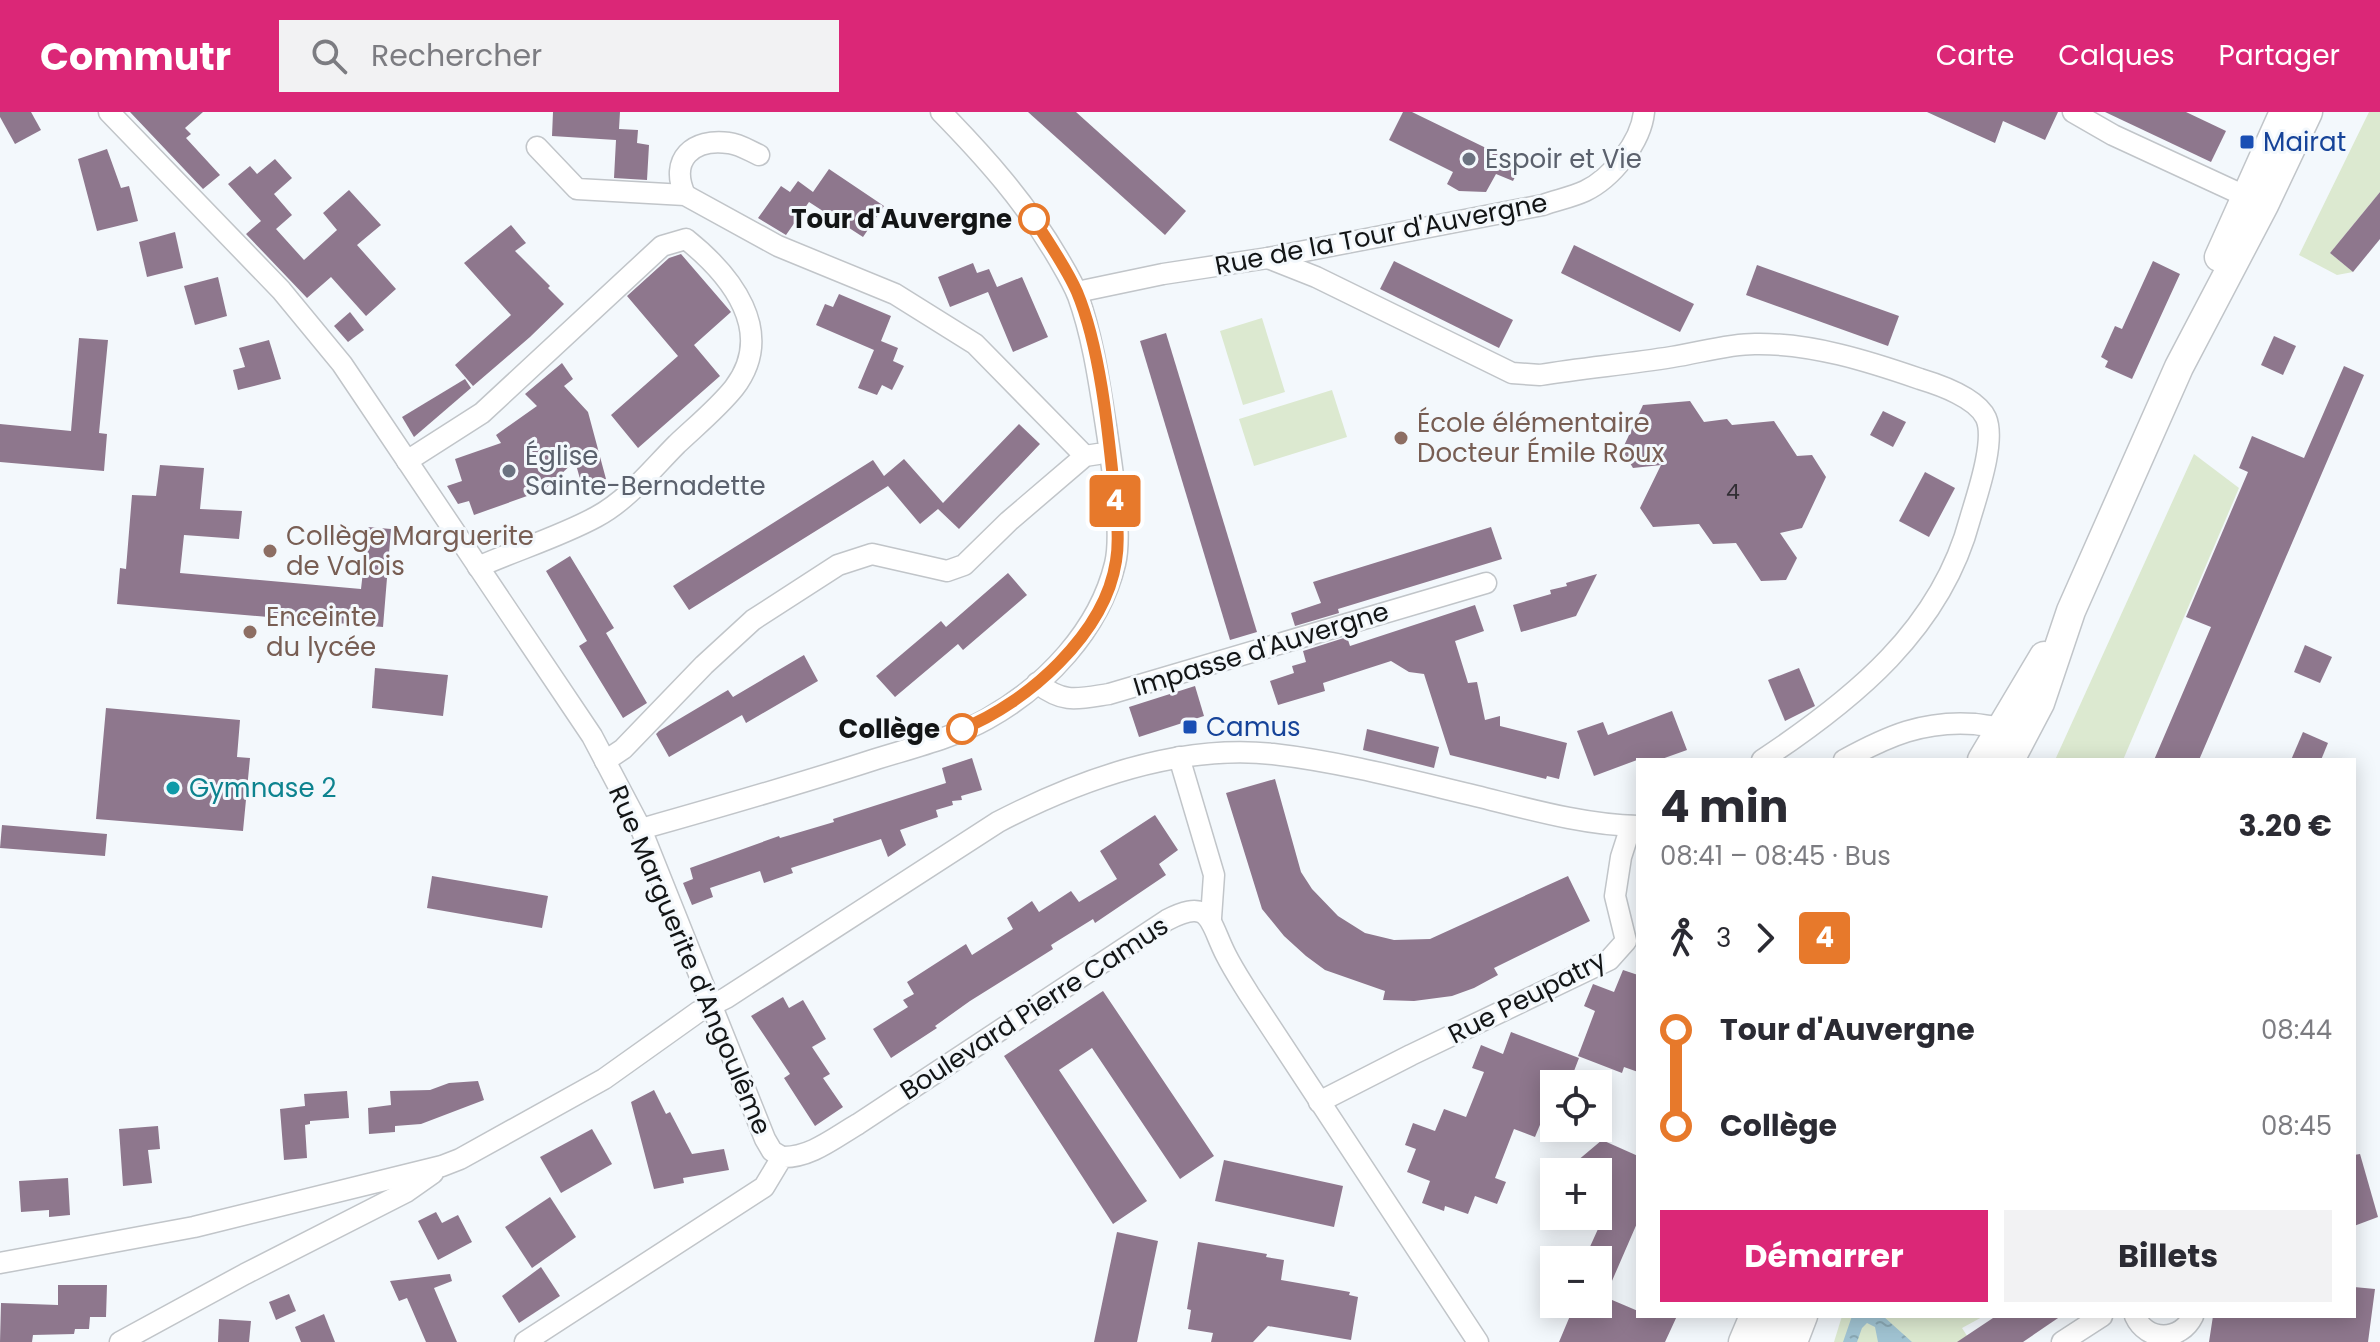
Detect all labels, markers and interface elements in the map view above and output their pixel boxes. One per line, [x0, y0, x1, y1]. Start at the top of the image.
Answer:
search box [279, 20, 839, 92]
text: Commutr [40, 30, 231, 83]
icon: search [307, 34, 351, 78]
text: Rechercher [371, 34, 542, 77]
text: Carte [1936, 36, 2014, 75]
text: Calques [2058, 36, 2175, 75]
text: Partager [2219, 36, 2340, 75]
place label: Mairat [2263, 124, 2346, 160]
marker: Mairat [2238, 133, 2256, 151]
place label: Espoir et Vie [1485, 141, 1642, 177]
marker: Espoir et Vie [1460, 150, 1478, 168]
street label: Rue de la Tour d'Auvergne [1212, 184, 1550, 284]
place label: Tour d'Auvergne [791, 201, 1012, 237]
marker: Tour d'Auvergne [1019, 204, 1049, 234]
place label: École élémentaire Docteur Émile Roux [1417, 405, 1665, 471]
marker: École élémentaire Docteur Émile Roux [1392, 429, 1410, 447]
place label: Église Sainte-Bernadette [525, 438, 766, 504]
marker: Église Sainte-Bernadette [500, 462, 518, 480]
line badge: 4 [1089, 475, 1141, 527]
house number: 4 [1726, 476, 1740, 507]
text: 4 [1106, 481, 1124, 520]
place label: Collège Marguerite de Valois [286, 518, 534, 584]
marker: Collège Marguerite de Valois [261, 542, 279, 560]
street label: Impasse d'Auvergne [1129, 593, 1393, 705]
place label: Enceinte du lycée [266, 599, 377, 665]
marker: Enceinte du lycée [241, 623, 259, 641]
place label: Camus [1206, 709, 1301, 745]
place label: Collège [839, 711, 940, 747]
marker: Collège [947, 714, 977, 744]
marker: Camus [1181, 718, 1199, 736]
place label: Gymnase 2 [189, 770, 336, 806]
text: 4 min [1660, 776, 1788, 837]
marker: Gymnase 2 [164, 779, 182, 797]
street label: Rue Marguerite d'Angoulême [600, 780, 780, 1140]
text: 3.20 € [2238, 804, 2332, 847]
text: 08:41 – 08:45 · Bus [1660, 838, 1891, 874]
street label: Boulevard Pierre Camus [893, 908, 1175, 1108]
icon: walk [1660, 916, 1704, 960]
icon: forward [1743, 916, 1787, 960]
text: 4 [1815, 918, 1834, 957]
text: 3 [1716, 920, 1731, 956]
street label: Rue Peupatry [1442, 942, 1612, 1052]
text: Tour d'Auvergne [1720, 1008, 1975, 1051]
text: 08:44 [2261, 1012, 2332, 1048]
map controls [1540, 1070, 1612, 1318]
button: locate [1540, 1070, 1612, 1142]
text: Collège [1720, 1104, 1837, 1147]
text: 08:45 [2261, 1108, 2332, 1144]
button: + [1540, 1158, 1612, 1230]
button: Démarrer [1660, 1210, 1988, 1302]
button: Billets [2004, 1210, 2332, 1302]
button: − [1540, 1246, 1612, 1318]

